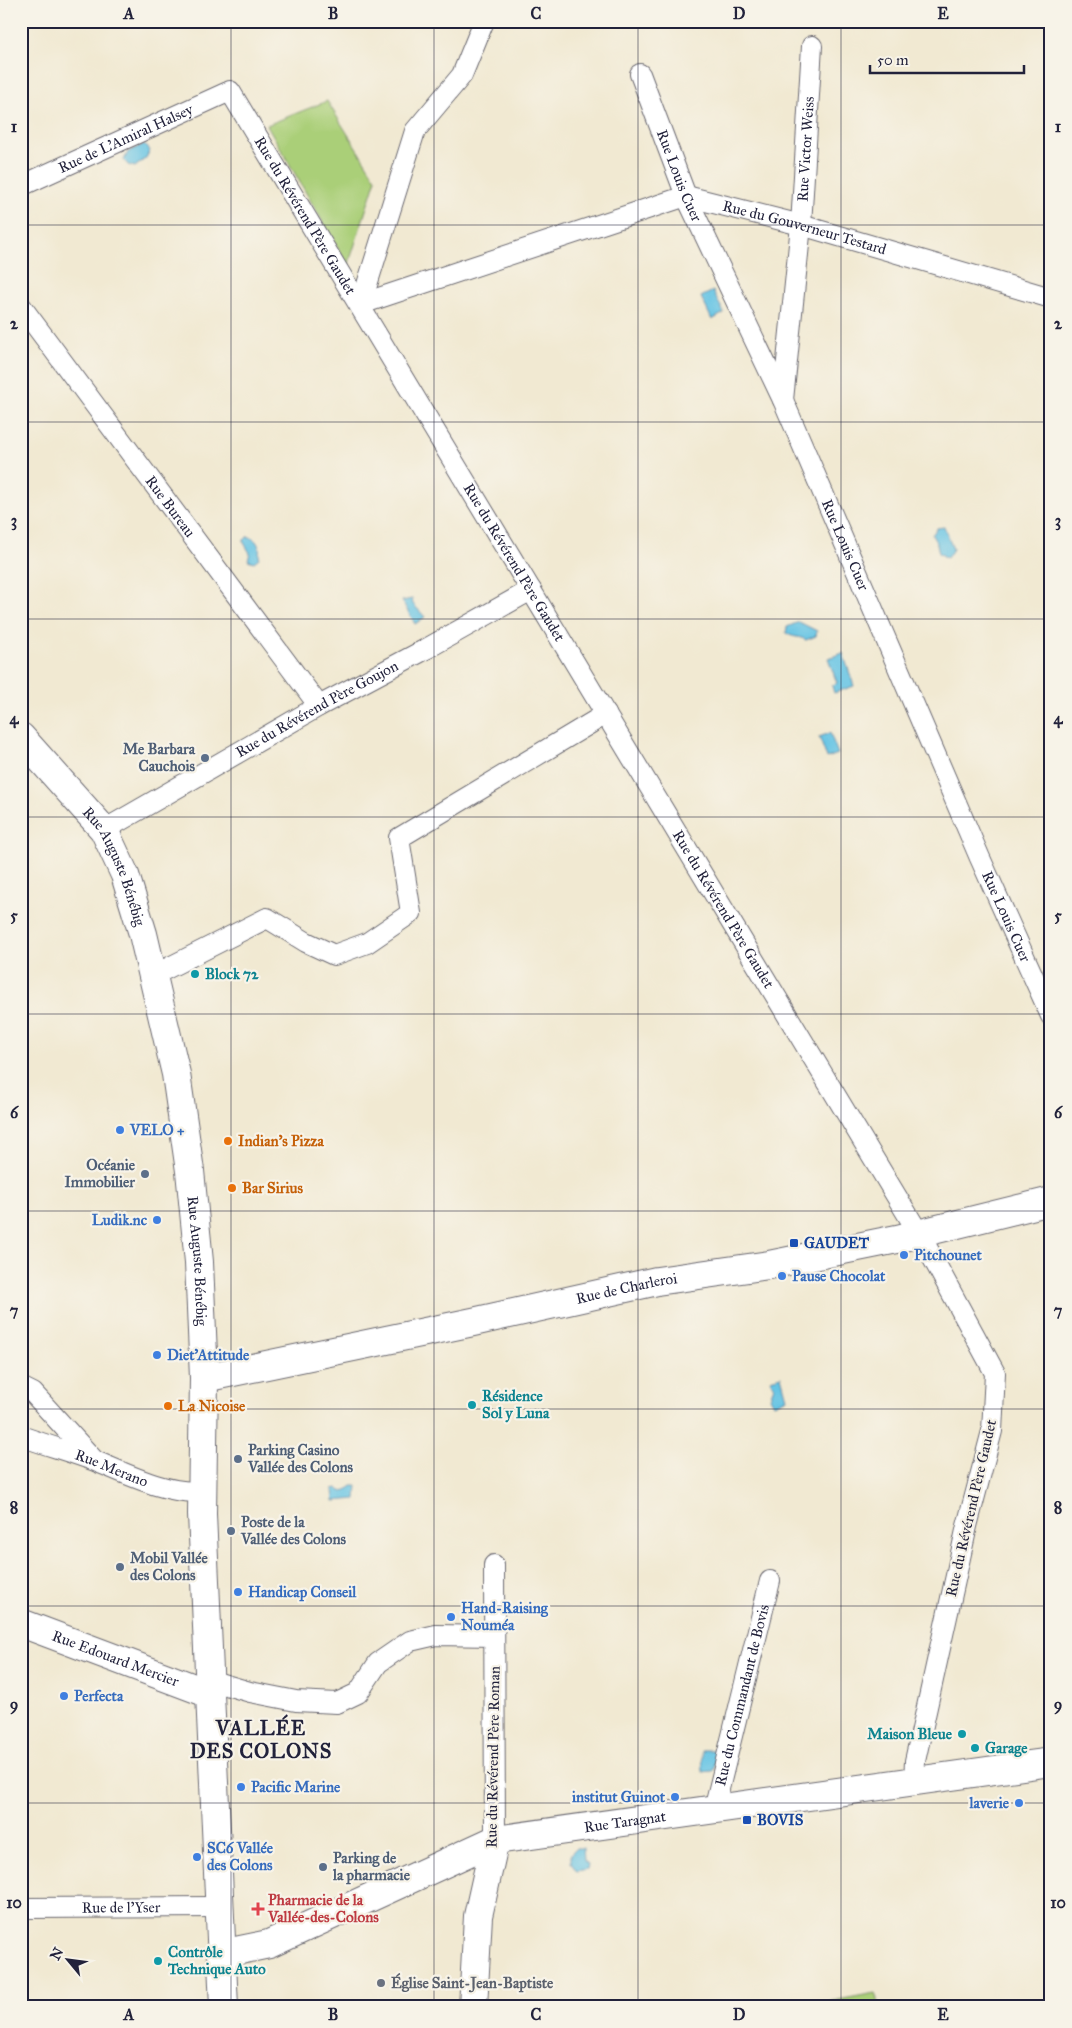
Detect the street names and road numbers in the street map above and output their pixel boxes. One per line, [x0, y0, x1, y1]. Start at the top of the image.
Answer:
street label: Rue Victor Weiss [793, 96, 818, 202]
street label: Rue de L'Amiral Halsey [55, 100, 197, 177]
street label: Rue Louis Cuer [653, 127, 706, 225]
street label: Rue du Révérend Père Gaudet [251, 133, 360, 298]
street label: Rue du Gouverneur Testard [721, 197, 889, 259]
street label: Rue Bureau [142, 472, 199, 541]
street label: Rue du Révérend Père Gaudet [460, 480, 569, 645]
street label: Rue Louis Cuer [818, 496, 873, 594]
street label: Rue du Révérend Père Goujon [232, 657, 401, 761]
street label: Rue Auguste Bénébig [79, 803, 149, 929]
street label: Rue du Révérend Père Gaudet [669, 827, 778, 992]
street label: Rue Louis Cuer [978, 868, 1035, 965]
street label: Rue Auguste Bénébig [184, 1195, 211, 1327]
street label: Rue de Charleroi [574, 1269, 678, 1308]
street label: Rue du Révérend Père Gaudet [942, 1417, 1000, 1598]
street label: Rue Merano [73, 1446, 151, 1491]
street label: Rue du Commandant de Bovis [711, 1603, 773, 1788]
street label: Rue Edouard Mercier [50, 1627, 182, 1691]
street label: Rue du Révérend Père Roman [482, 1666, 504, 1848]
street label: Rue Taragnat [583, 1807, 668, 1836]
street label: Rue de l'Yser [82, 1898, 161, 1917]

